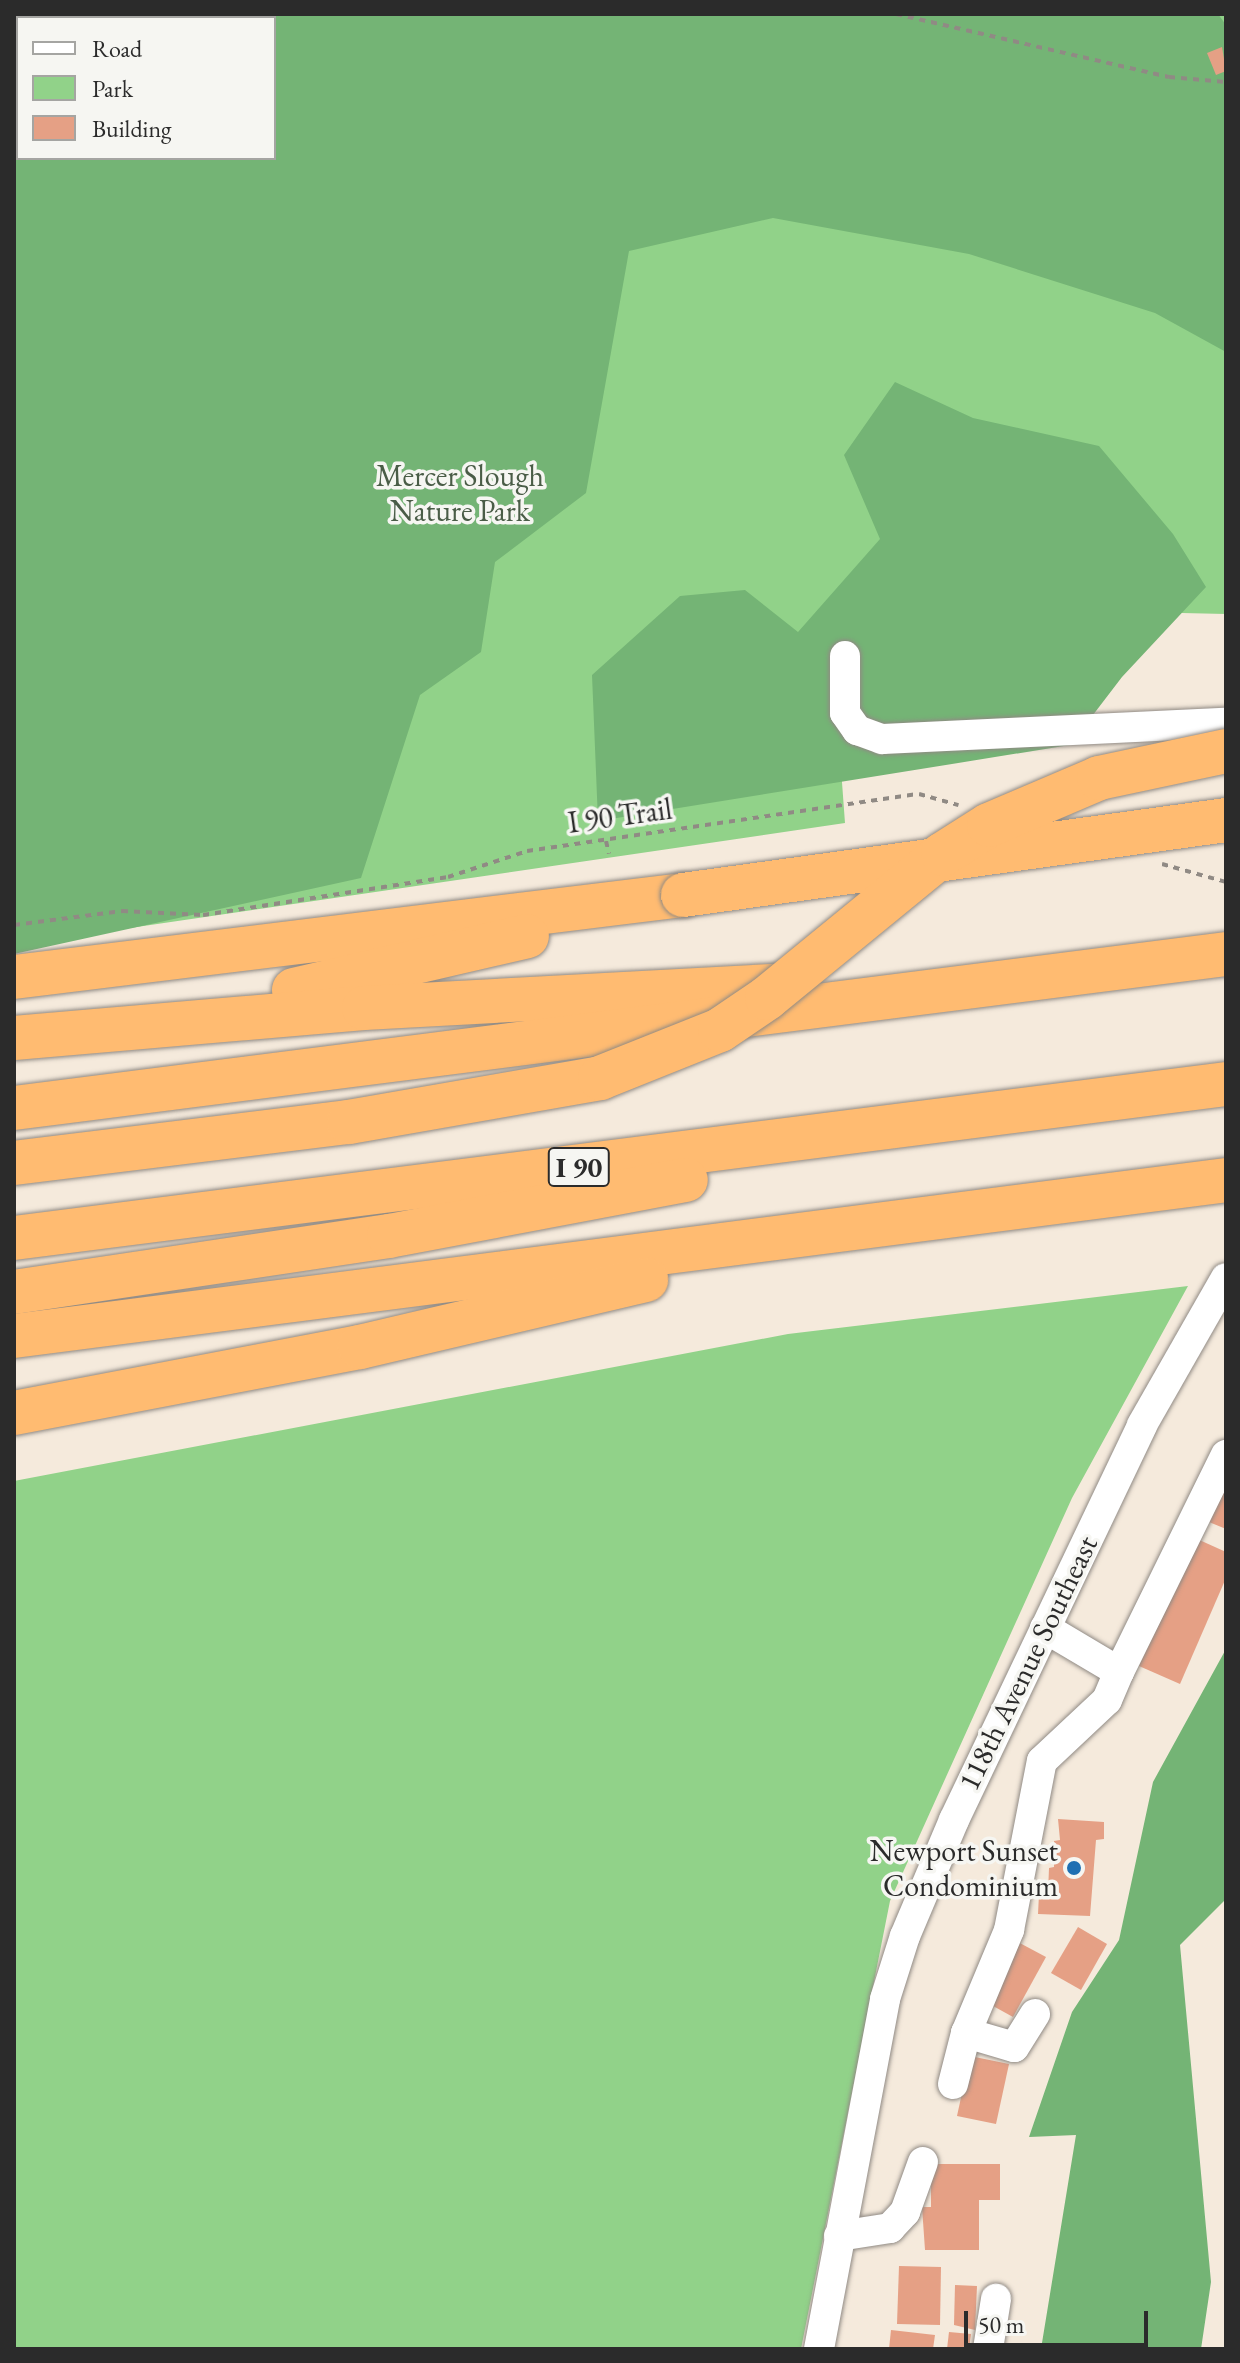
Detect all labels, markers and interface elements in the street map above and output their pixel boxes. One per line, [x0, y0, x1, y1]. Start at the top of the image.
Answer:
legend [16, 16, 276, 160]
text: Road [92, 33, 142, 64]
text: Park [92, 73, 133, 104]
text: Building [92, 113, 172, 144]
park label: Mercer Slough Nature Park [376, 458, 544, 528]
street label: I 90 Trail [566, 791, 674, 841]
road number: I 90 [547, 1143, 611, 1191]
street label: 118th Avenue Southeast [951, 1530, 1105, 1796]
place label: Newport Sunset Condominium [870, 1833, 1058, 1904]
marker: Newport Sunset Condominium [1065, 1859, 1083, 1877]
scale bar [968, 2295, 1152, 2345]
text: 50 m [978, 2309, 1025, 2340]

